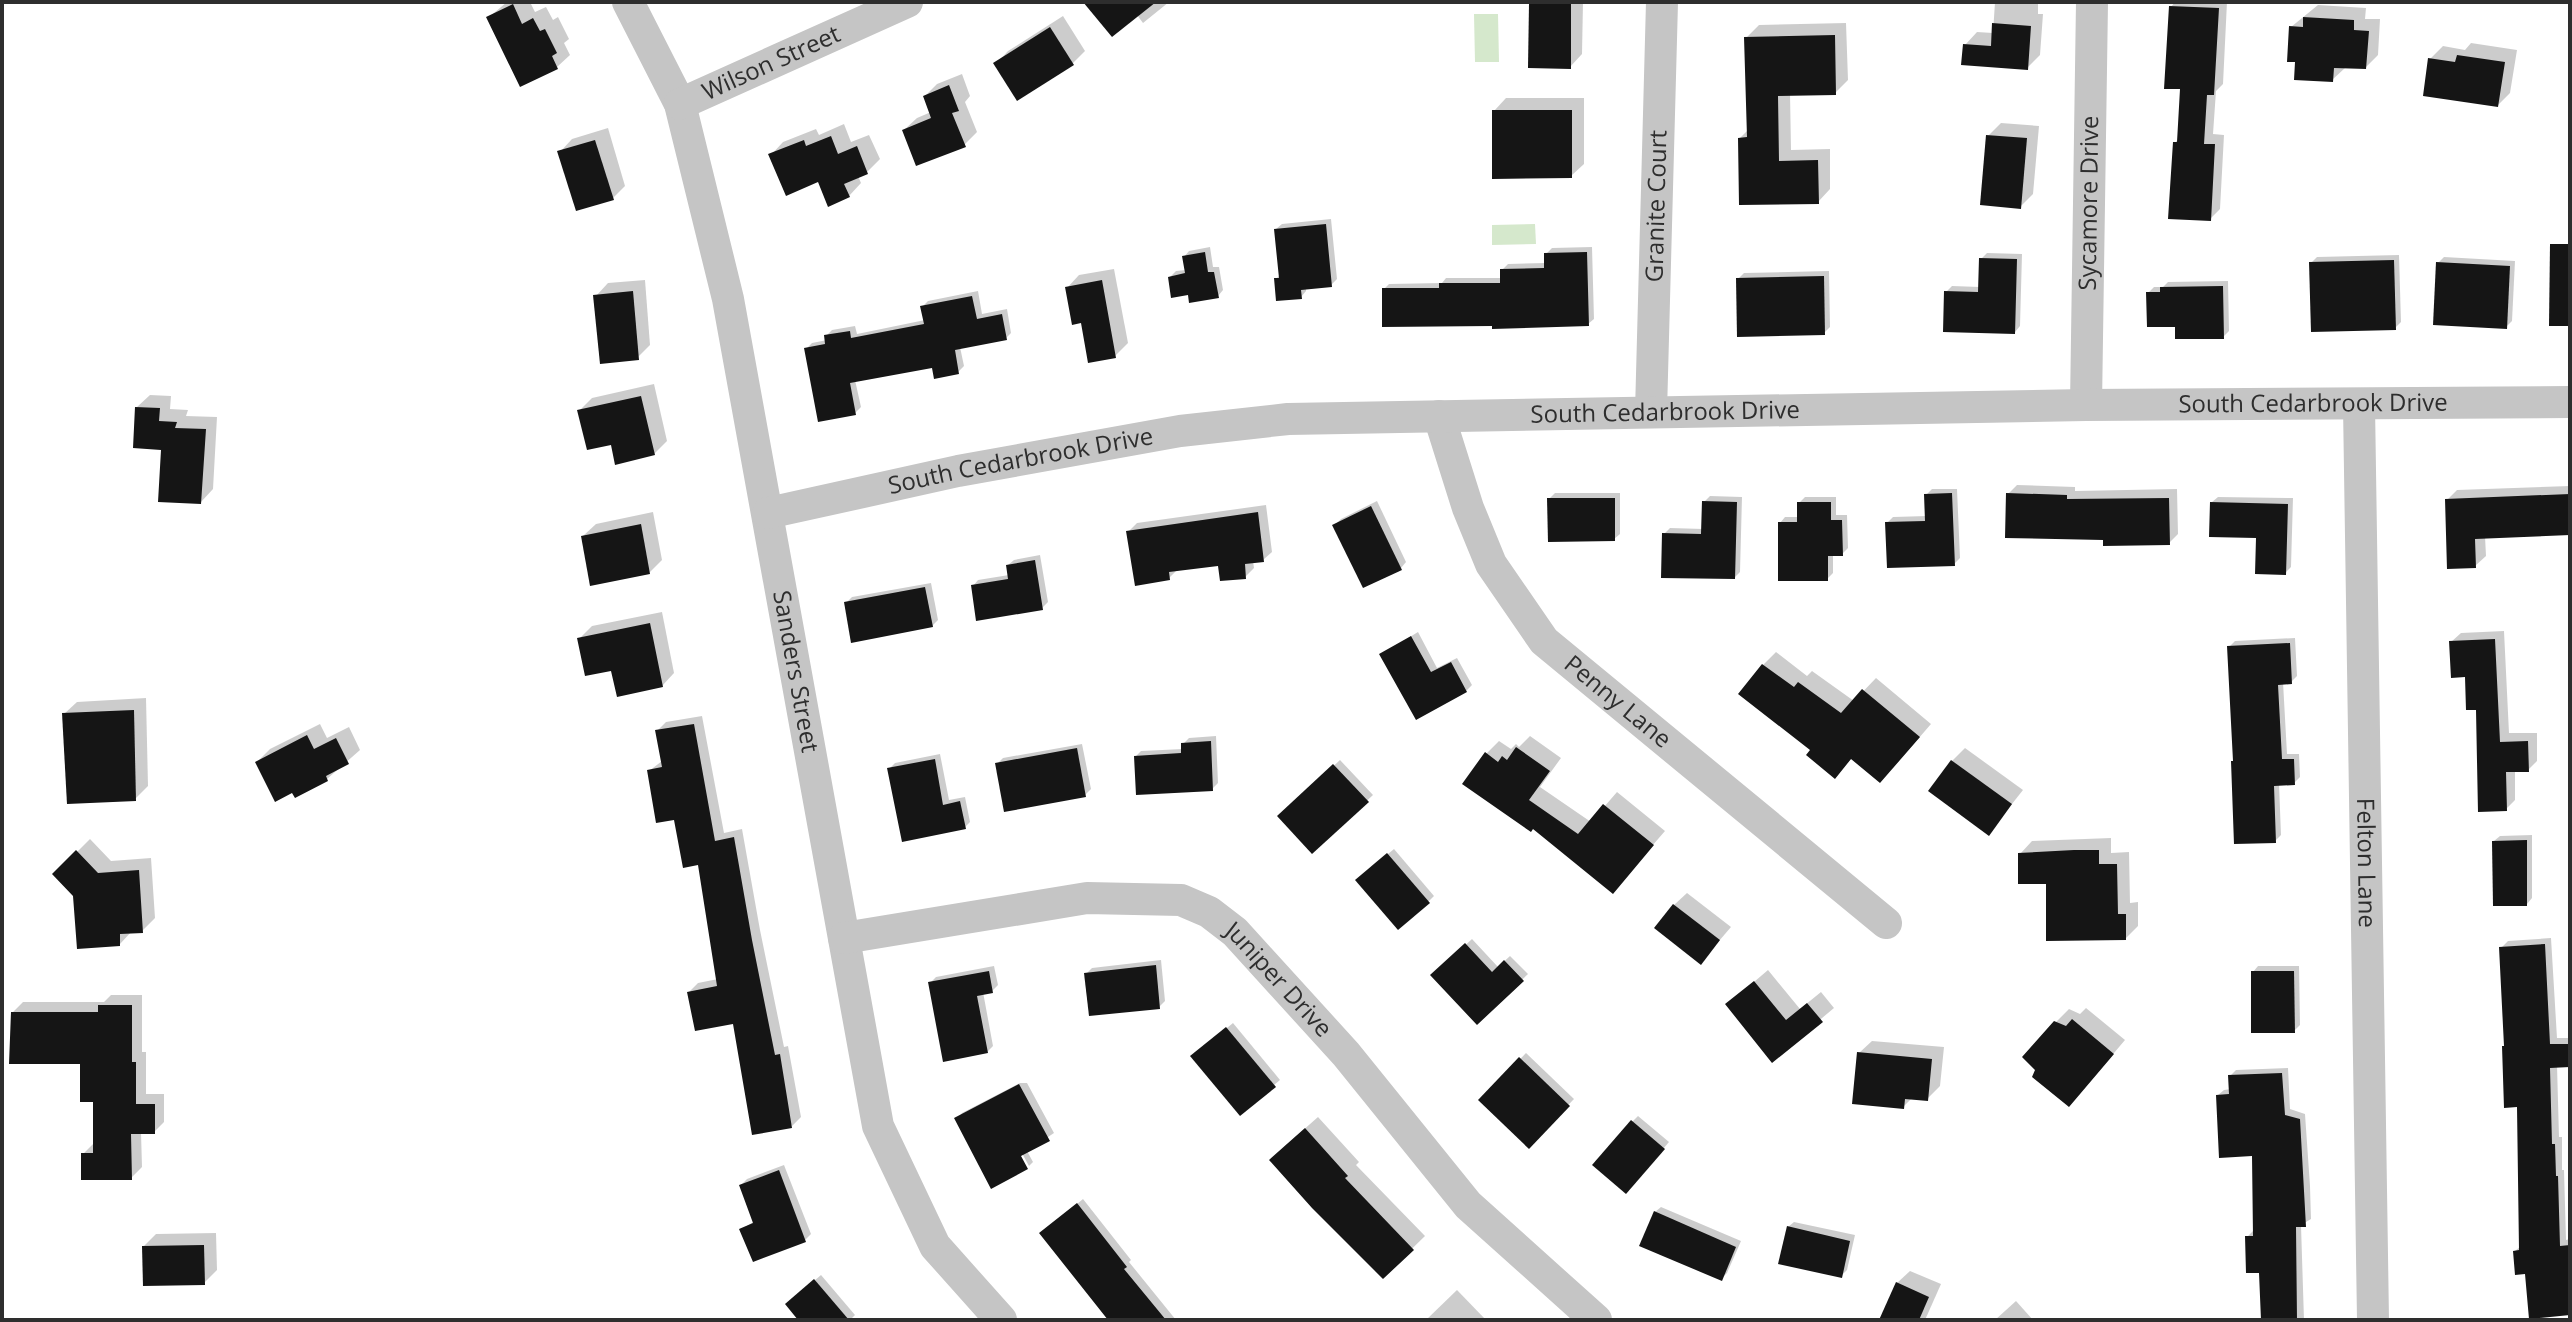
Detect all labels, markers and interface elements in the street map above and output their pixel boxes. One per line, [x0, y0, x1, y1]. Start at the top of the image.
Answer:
street label: Wilson Street [696, 16, 845, 107]
street label: Sycamore Drive [2070, 115, 2105, 291]
street label: Granite Court [1636, 129, 1674, 283]
street label: South Cedarbrook Drive [2178, 385, 2448, 419]
street label: South Cedarbrook Drive [1530, 392, 1800, 430]
street label: South Cedarbrook Drive [885, 418, 1156, 501]
street label: Sanders Street [766, 588, 828, 755]
street label: Penny Lane [1558, 647, 1679, 755]
street label: Felton Lane [2350, 798, 2385, 928]
street label: Juniper Drive [1218, 912, 1340, 1043]

